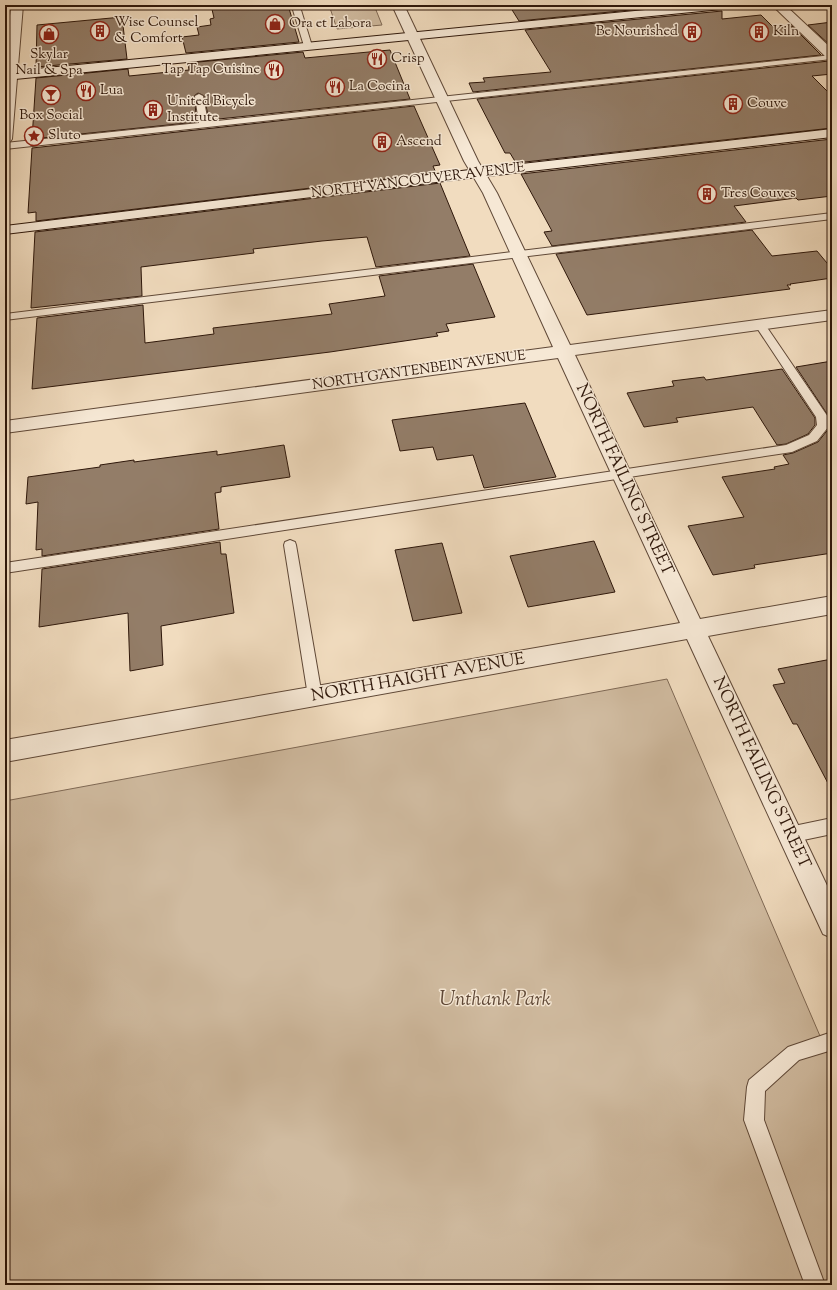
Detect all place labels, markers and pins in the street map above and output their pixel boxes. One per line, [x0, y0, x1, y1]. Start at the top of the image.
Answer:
place label: Wise Counsel & Comfort [114, 13, 199, 49]
shop icon: Ora et Labora [264, 13, 286, 35]
place label: Ora et Labora [289, 14, 372, 34]
building icon: Wise Counsel & Comfort [89, 20, 111, 42]
building icon: Be Nourished [681, 21, 703, 43]
building icon: Kiln [748, 21, 770, 43]
place label: Be Nourished [596, 22, 678, 42]
place label: Kiln [773, 22, 799, 42]
shop icon: Skylar Nail & Spa [38, 23, 60, 45]
place label: Skylar Nail & Spa [15, 45, 83, 81]
restaurant icon: Crisp [366, 48, 388, 70]
place label: Crisp [391, 49, 425, 69]
restaurant icon: Tap Tap Cuisine [263, 59, 285, 81]
place label: Tap Tap Cuisine [161, 60, 260, 80]
restaurant icon: La Cocina [324, 76, 346, 98]
place label: La Cocina [349, 77, 411, 97]
restaurant icon: Lua [75, 80, 97, 102]
place label: Lua [100, 81, 124, 101]
bar icon: Box Social [40, 84, 62, 106]
place label: United Bicycle Institute [167, 92, 255, 128]
building icon: Couve [722, 93, 744, 115]
place label: Couve [747, 94, 787, 114]
building icon: United Bicycle Institute [142, 99, 164, 121]
place label: Box Social [19, 106, 83, 126]
place icon: Sluto [23, 125, 45, 147]
place label: Sluto [48, 126, 81, 146]
building icon: Ascend [371, 131, 393, 153]
place label: Ascend [396, 132, 442, 152]
building icon: Tres Couves [696, 183, 718, 205]
place label: Tres Couves [721, 184, 795, 204]

